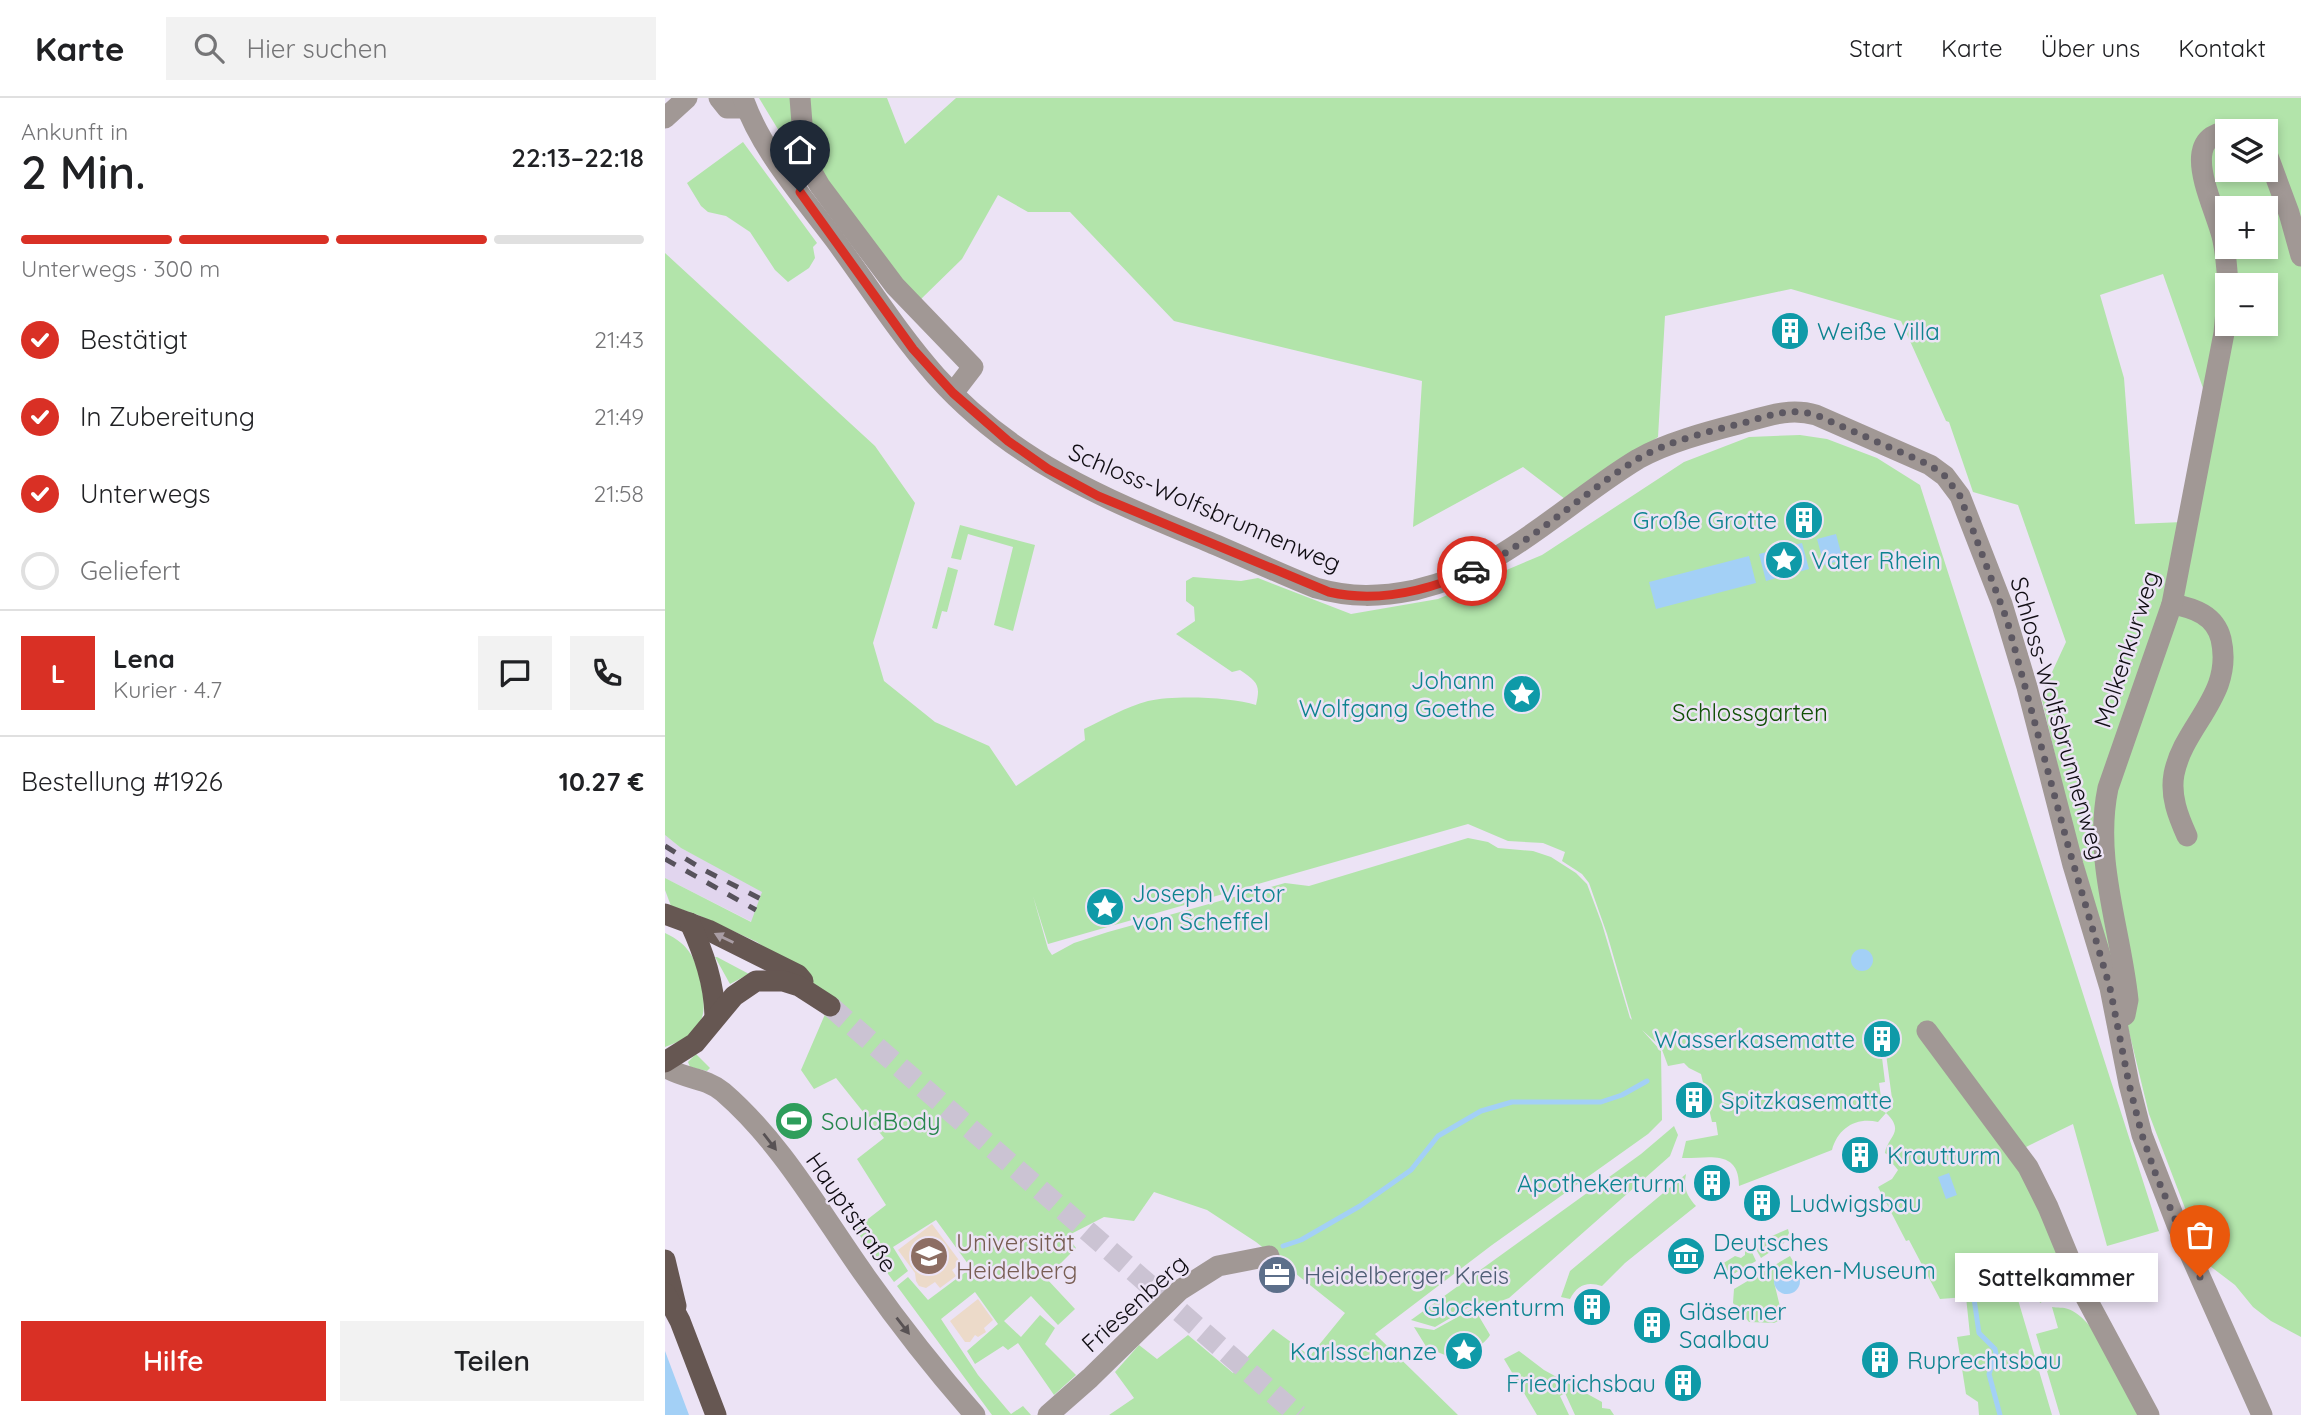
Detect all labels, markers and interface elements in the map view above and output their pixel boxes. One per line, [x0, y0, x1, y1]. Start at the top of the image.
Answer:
search box [166, 17, 656, 80]
text: Karte [35, 28, 124, 69]
icon: search [190, 29, 228, 67]
text: Hier suchen [246, 32, 388, 65]
text: Start [1849, 33, 1903, 63]
text: Karte [1941, 33, 2002, 63]
text: Über uns [2040, 33, 2140, 63]
text: Kontakt [2178, 33, 2266, 63]
text: Ankunft in [21, 117, 128, 146]
map controls [2215, 119, 2278, 336]
button: layers [2215, 119, 2278, 182]
pin [770, 120, 830, 192]
icon: home [781, 131, 819, 169]
text: 22:13–22:18 [511, 141, 644, 174]
text: 2 Min. [21, 143, 146, 201]
button: + [2215, 196, 2278, 259]
text: Unterwegs · 300 m [21, 254, 220, 283]
button: − [2215, 273, 2278, 336]
building icon: Weiße Villa [1769, 310, 1811, 352]
place label: Weiße Villa [1817, 316, 1940, 346]
icon: check [21, 321, 59, 359]
text: Bestätigt [80, 323, 188, 356]
text: 21:43 [594, 325, 644, 354]
icon: check [21, 398, 59, 436]
text: In Zubereitung [80, 400, 255, 433]
text: 21:49 [594, 402, 644, 431]
street label: Schloss-Wolfsbrunnenweg [1064, 436, 1346, 578]
icon: check [21, 475, 59, 513]
text: Unterwegs [80, 477, 211, 510]
text: 21:58 [593, 479, 644, 508]
building icon: Große Grotte [1783, 499, 1825, 541]
place label: Große Grotte [1633, 505, 1777, 535]
courier [1437, 536, 1507, 606]
place icon: Vater Rhein [1763, 539, 1805, 581]
place label: Vater Rhein [1811, 545, 1941, 575]
icon: car [1453, 552, 1491, 590]
text: Geliefert [80, 554, 181, 587]
street label: Molkenkurweg [2087, 567, 2165, 731]
street label: Schloss-Wolfsbrunnenweg [2004, 573, 2114, 863]
button: chat [478, 636, 552, 710]
button: phone [570, 636, 644, 710]
text: Lena [113, 642, 175, 675]
text: L [51, 657, 65, 690]
place label: Johann Wolfgang Goethe [1299, 665, 1495, 723]
place icon: Johann Wolfgang Goethe [1501, 673, 1543, 715]
text: Kurier · 4.7 [113, 675, 222, 704]
park label: Schlossgarten [1672, 697, 1828, 727]
text: Bestellung #1926 [21, 765, 223, 798]
text: 10.27 € [559, 765, 644, 798]
place label: Joseph Victor von Scheffel [1132, 878, 1285, 936]
place icon: Joseph Victor von Scheffel [1084, 886, 1126, 928]
one-way arrow [714, 932, 734, 943]
building icon: Wasserkasematte [1861, 1018, 1903, 1060]
place label: Wasserkasematte [1654, 1024, 1855, 1054]
building icon: Spitzkasematte [1673, 1079, 1715, 1121]
place label: Spitzkasematte [1721, 1085, 1892, 1115]
sports icon: SouldBody [773, 1100, 815, 1142]
place label: SouldBody [821, 1106, 941, 1136]
one-way arrow [763, 1133, 778, 1151]
building icon: Krautturm [1839, 1134, 1881, 1176]
place label: Krautturm [1887, 1140, 2001, 1170]
street label: Hauptstraße [800, 1146, 904, 1278]
building icon: Apothekerturm [1691, 1162, 1733, 1204]
place label: Apothekerturm [1517, 1168, 1685, 1198]
building icon: Ludwigsbau [1741, 1182, 1783, 1224]
place label: Ludwigsbau [1789, 1188, 1922, 1218]
pin [2170, 1205, 2230, 1277]
icon: bag [2181, 1216, 2219, 1254]
place label: Universität Heidelberg [956, 1227, 1078, 1285]
place label: Deutsches Apotheken-Museum [1713, 1227, 1936, 1285]
school or university icon: Universität Heidelberg [908, 1235, 950, 1277]
museum icon: Deutsches Apotheken-Museum [1665, 1235, 1707, 1277]
street label: Friesenberg [1075, 1248, 1193, 1358]
callout: Sattelkammer [1955, 1252, 2158, 1302]
office icon: Heidelberger Kreis [1256, 1254, 1298, 1296]
place label: Heidelberger Kreis [1304, 1260, 1509, 1290]
text: Sattelkammer [1978, 1263, 2135, 1292]
building icon: Glockenturm [1571, 1286, 1613, 1328]
place label: Glockenturm [1423, 1292, 1565, 1322]
place label: Gläserner Saalbau [1679, 1296, 1786, 1354]
building icon: Gläserner Saalbau [1631, 1304, 1673, 1346]
one-way arrow [896, 1317, 911, 1335]
button: Hilfe [21, 1321, 326, 1401]
button: Teilen [340, 1321, 644, 1401]
place icon: Karlsschanze [1443, 1330, 1485, 1372]
place label: Karlsschanze [1290, 1336, 1437, 1366]
building icon: Ruprechtsbau [1859, 1339, 1901, 1381]
place label: Ruprechtsbau [1907, 1345, 2062, 1375]
building icon: Friedrichsbau [1662, 1362, 1704, 1404]
place label: Friedrichsbau [1506, 1368, 1656, 1398]

